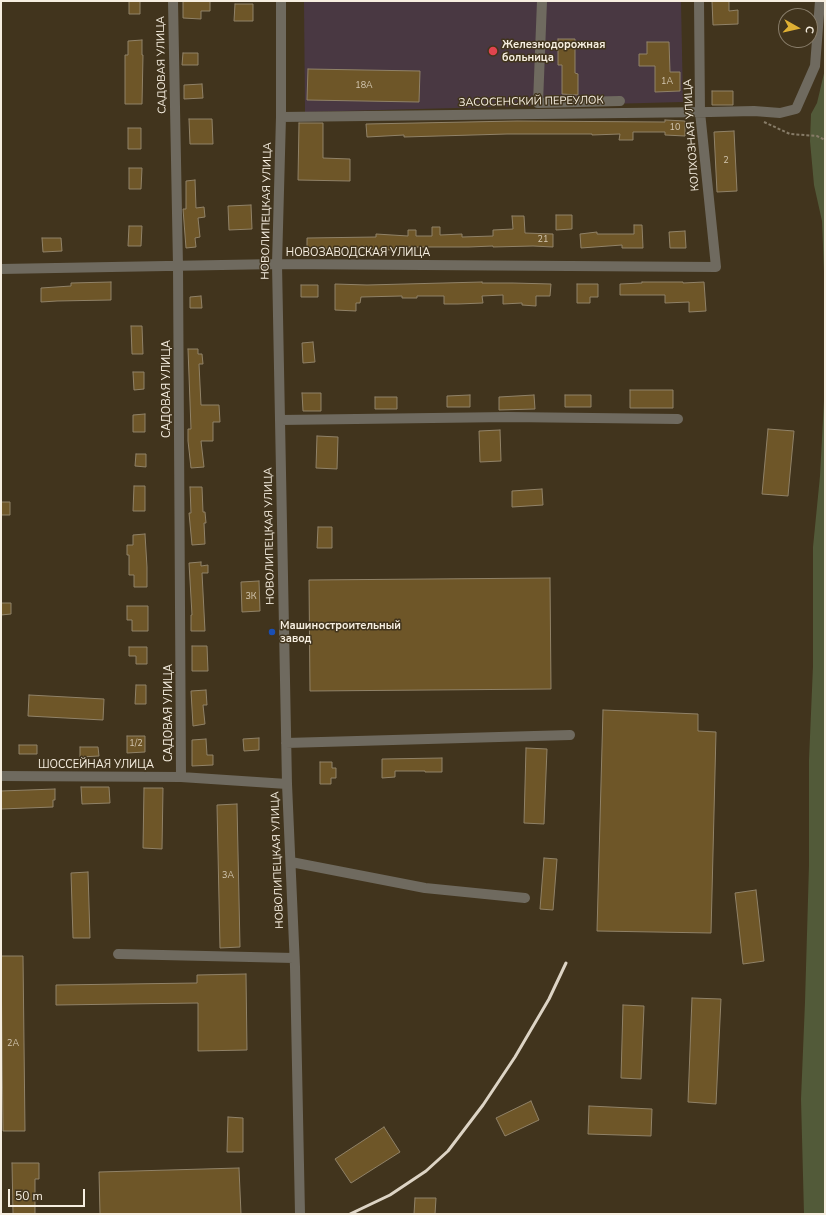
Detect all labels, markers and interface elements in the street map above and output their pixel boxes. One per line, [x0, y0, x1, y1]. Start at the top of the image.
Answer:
north arrow [778, 8, 818, 48]
street label: САДОВАЯ УЛИЦА [155, 16, 169, 114]
text: С [801, 25, 817, 34]
place label: Железнодорожная больница [502, 38, 605, 64]
marker: Железнодорожная больница [487, 45, 499, 57]
house number: 1А [661, 77, 673, 87]
street label: КОЛХОЗНАЯ УЛИЦА [681, 78, 703, 192]
house number: 18А [355, 81, 373, 91]
street label: ЗАСОСЕНСКИЙ ПЕРЕУЛОК [458, 94, 604, 110]
house number: 10 [670, 123, 680, 133]
street label: НОВОЛИПЕЦКАЯ УЛИЦА [259, 142, 275, 280]
house number: 2 [723, 156, 729, 166]
house number: 21 [538, 235, 548, 245]
street label: НОВОЗАВОДСКАЯ УЛИЦА [286, 246, 430, 260]
street label: САДОВАЯ УЛИЦА [160, 340, 174, 438]
street label: НОВОЛИПЕЦКАЯ УЛИЦА [262, 467, 278, 605]
house number: 3К [245, 592, 257, 602]
place label: Машиностроительный завод [280, 619, 401, 645]
marker: Машиностроительный завод [267, 627, 277, 637]
street label: САДОВАЯ УЛИЦА [162, 664, 176, 762]
house number: 1/2 [129, 739, 143, 749]
street label: ШОССЕЙНАЯ УЛИЦА [38, 758, 154, 772]
street label: НОВОЛИПЕЦКАЯ УЛИЦА [269, 791, 287, 929]
house number: 3А [222, 871, 234, 881]
house number: 2А [7, 1039, 19, 1049]
scale bar [10, 1181, 87, 1207]
text: 50 m [15, 1188, 43, 1204]

